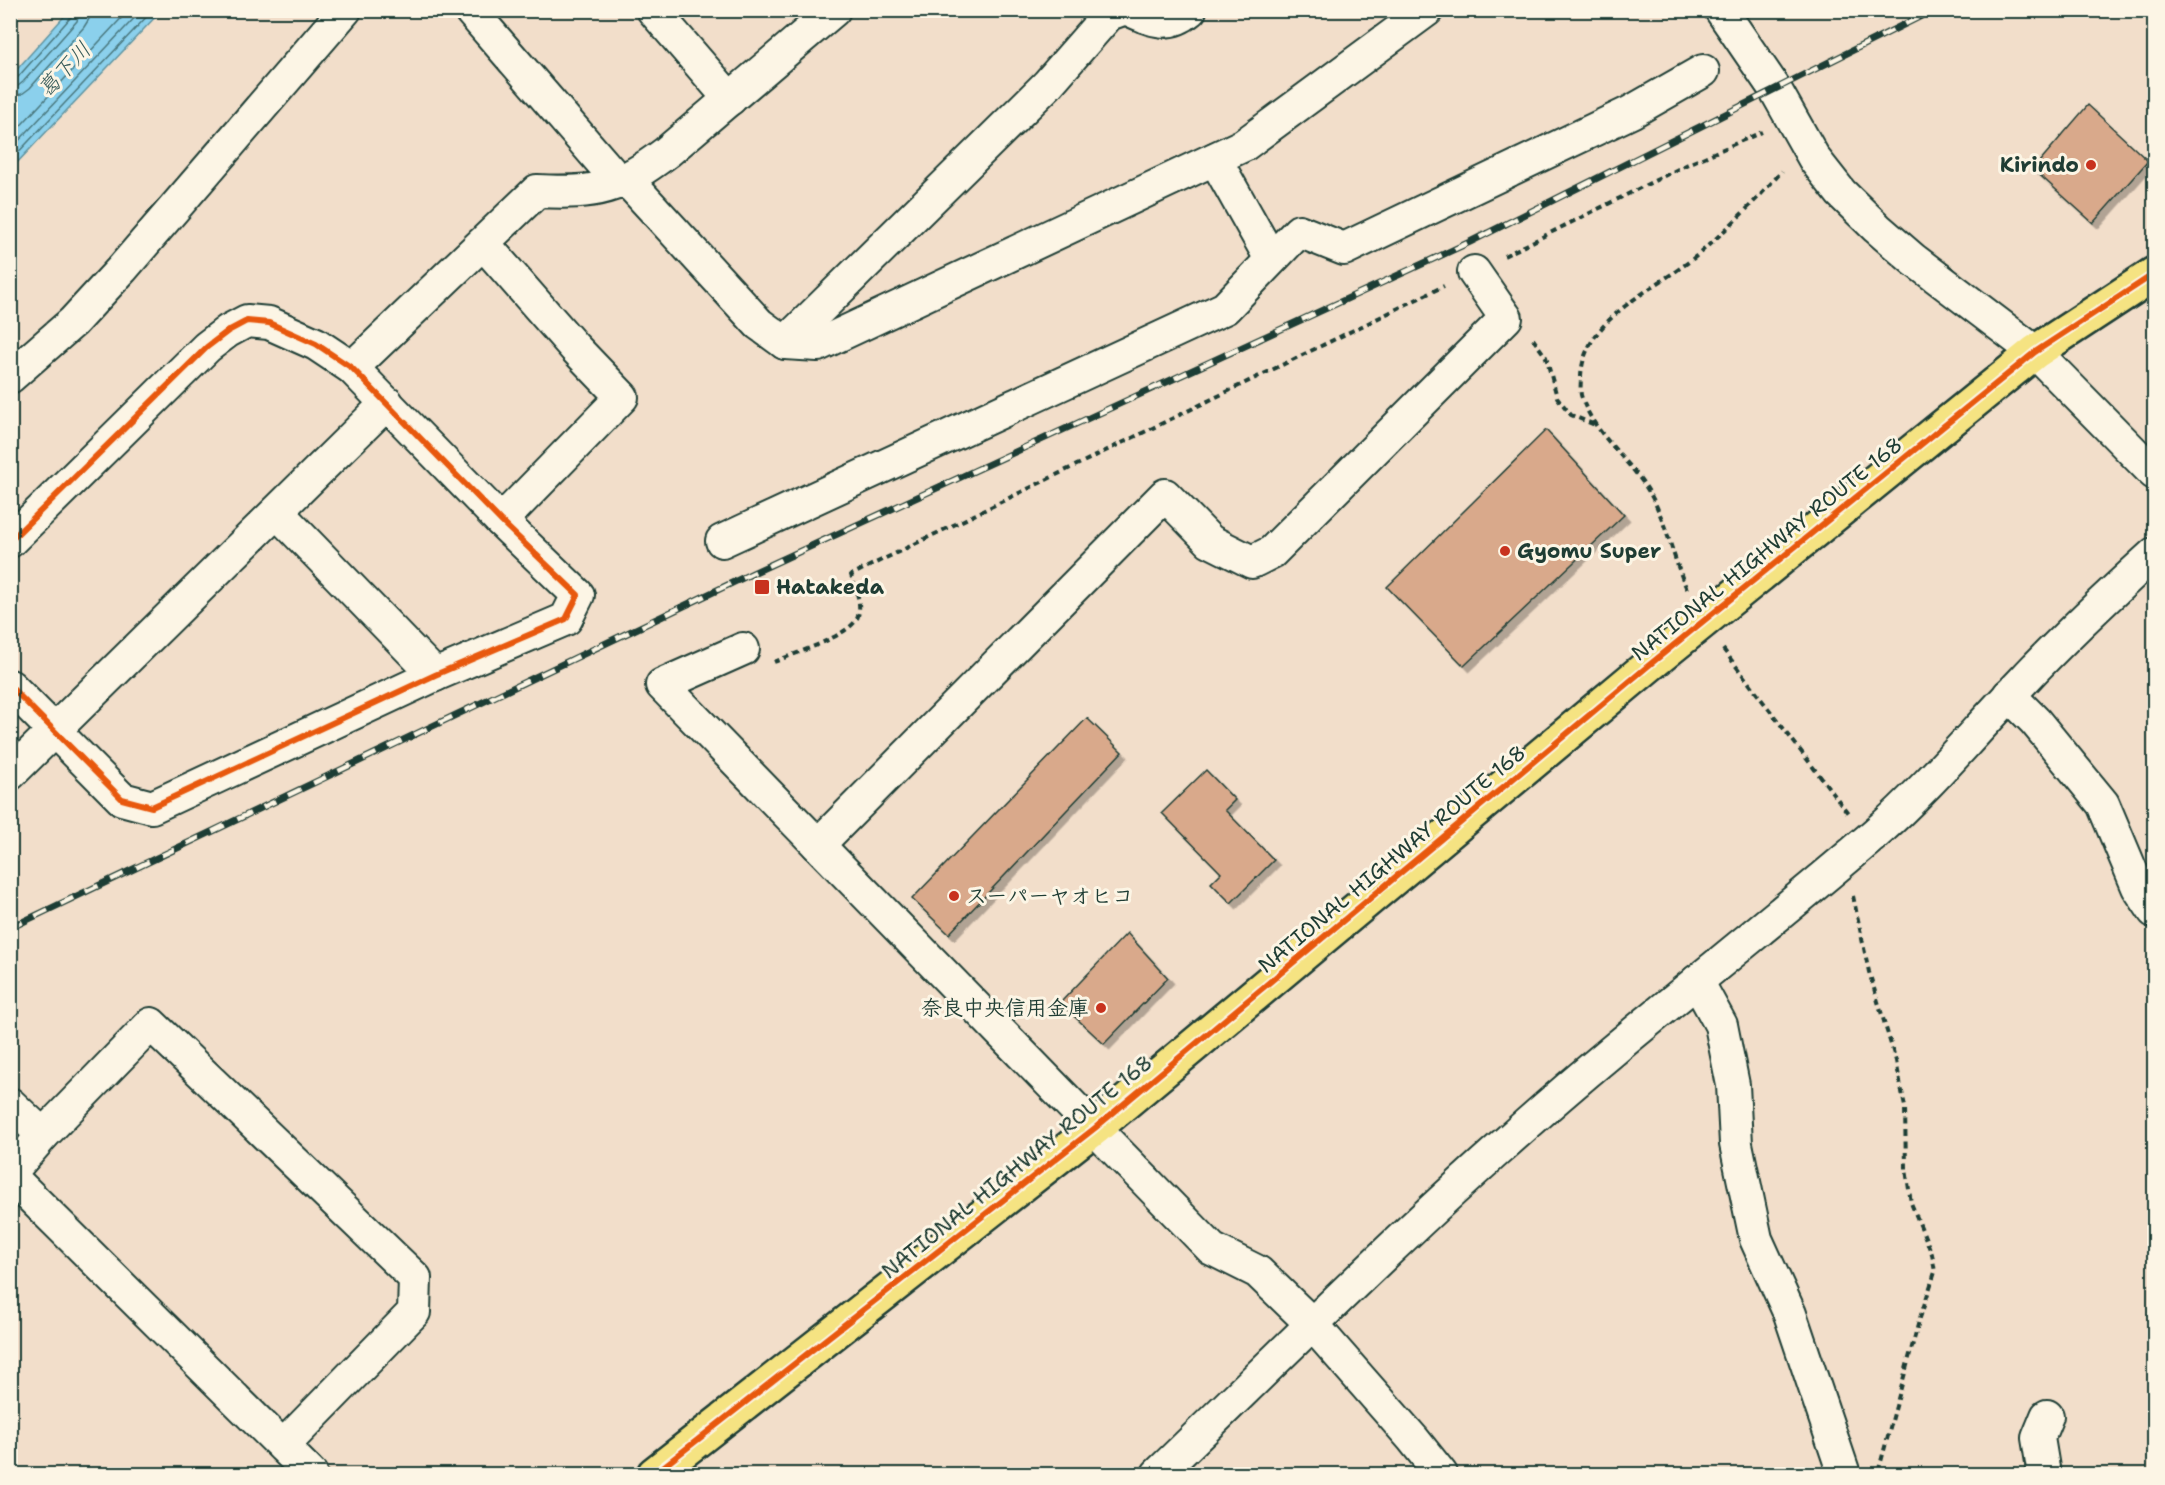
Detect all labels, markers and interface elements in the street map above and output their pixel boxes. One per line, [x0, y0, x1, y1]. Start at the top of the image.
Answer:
water label: 葛下川 [31, 35, 97, 103]
place label: Kirindo [2000, 151, 2079, 179]
marker: Kirindo [2084, 158, 2098, 172]
street label: NATIONAL HIGHWAY ROUTE 168 [1626, 431, 1908, 667]
place label: Gyomu Super [1517, 537, 1661, 565]
marker: Gyomu Super [1498, 544, 1512, 558]
place label: Hatakeda [776, 573, 885, 601]
marker: Hatakeda [753, 578, 771, 596]
street label: NATIONAL HIGHWAY ROUTE 168 [1252, 739, 1532, 979]
place label: スーパーヤオヒコ [966, 882, 1133, 910]
marker: スーパーヤオヒコ [947, 889, 961, 903]
place label: 奈良中央信用金庫 [921, 994, 1089, 1022]
marker: 奈良中央信用金庫 [1094, 1001, 1108, 1015]
street label: NATIONAL HIGHWAY ROUTE 168 [876, 1049, 1158, 1285]

